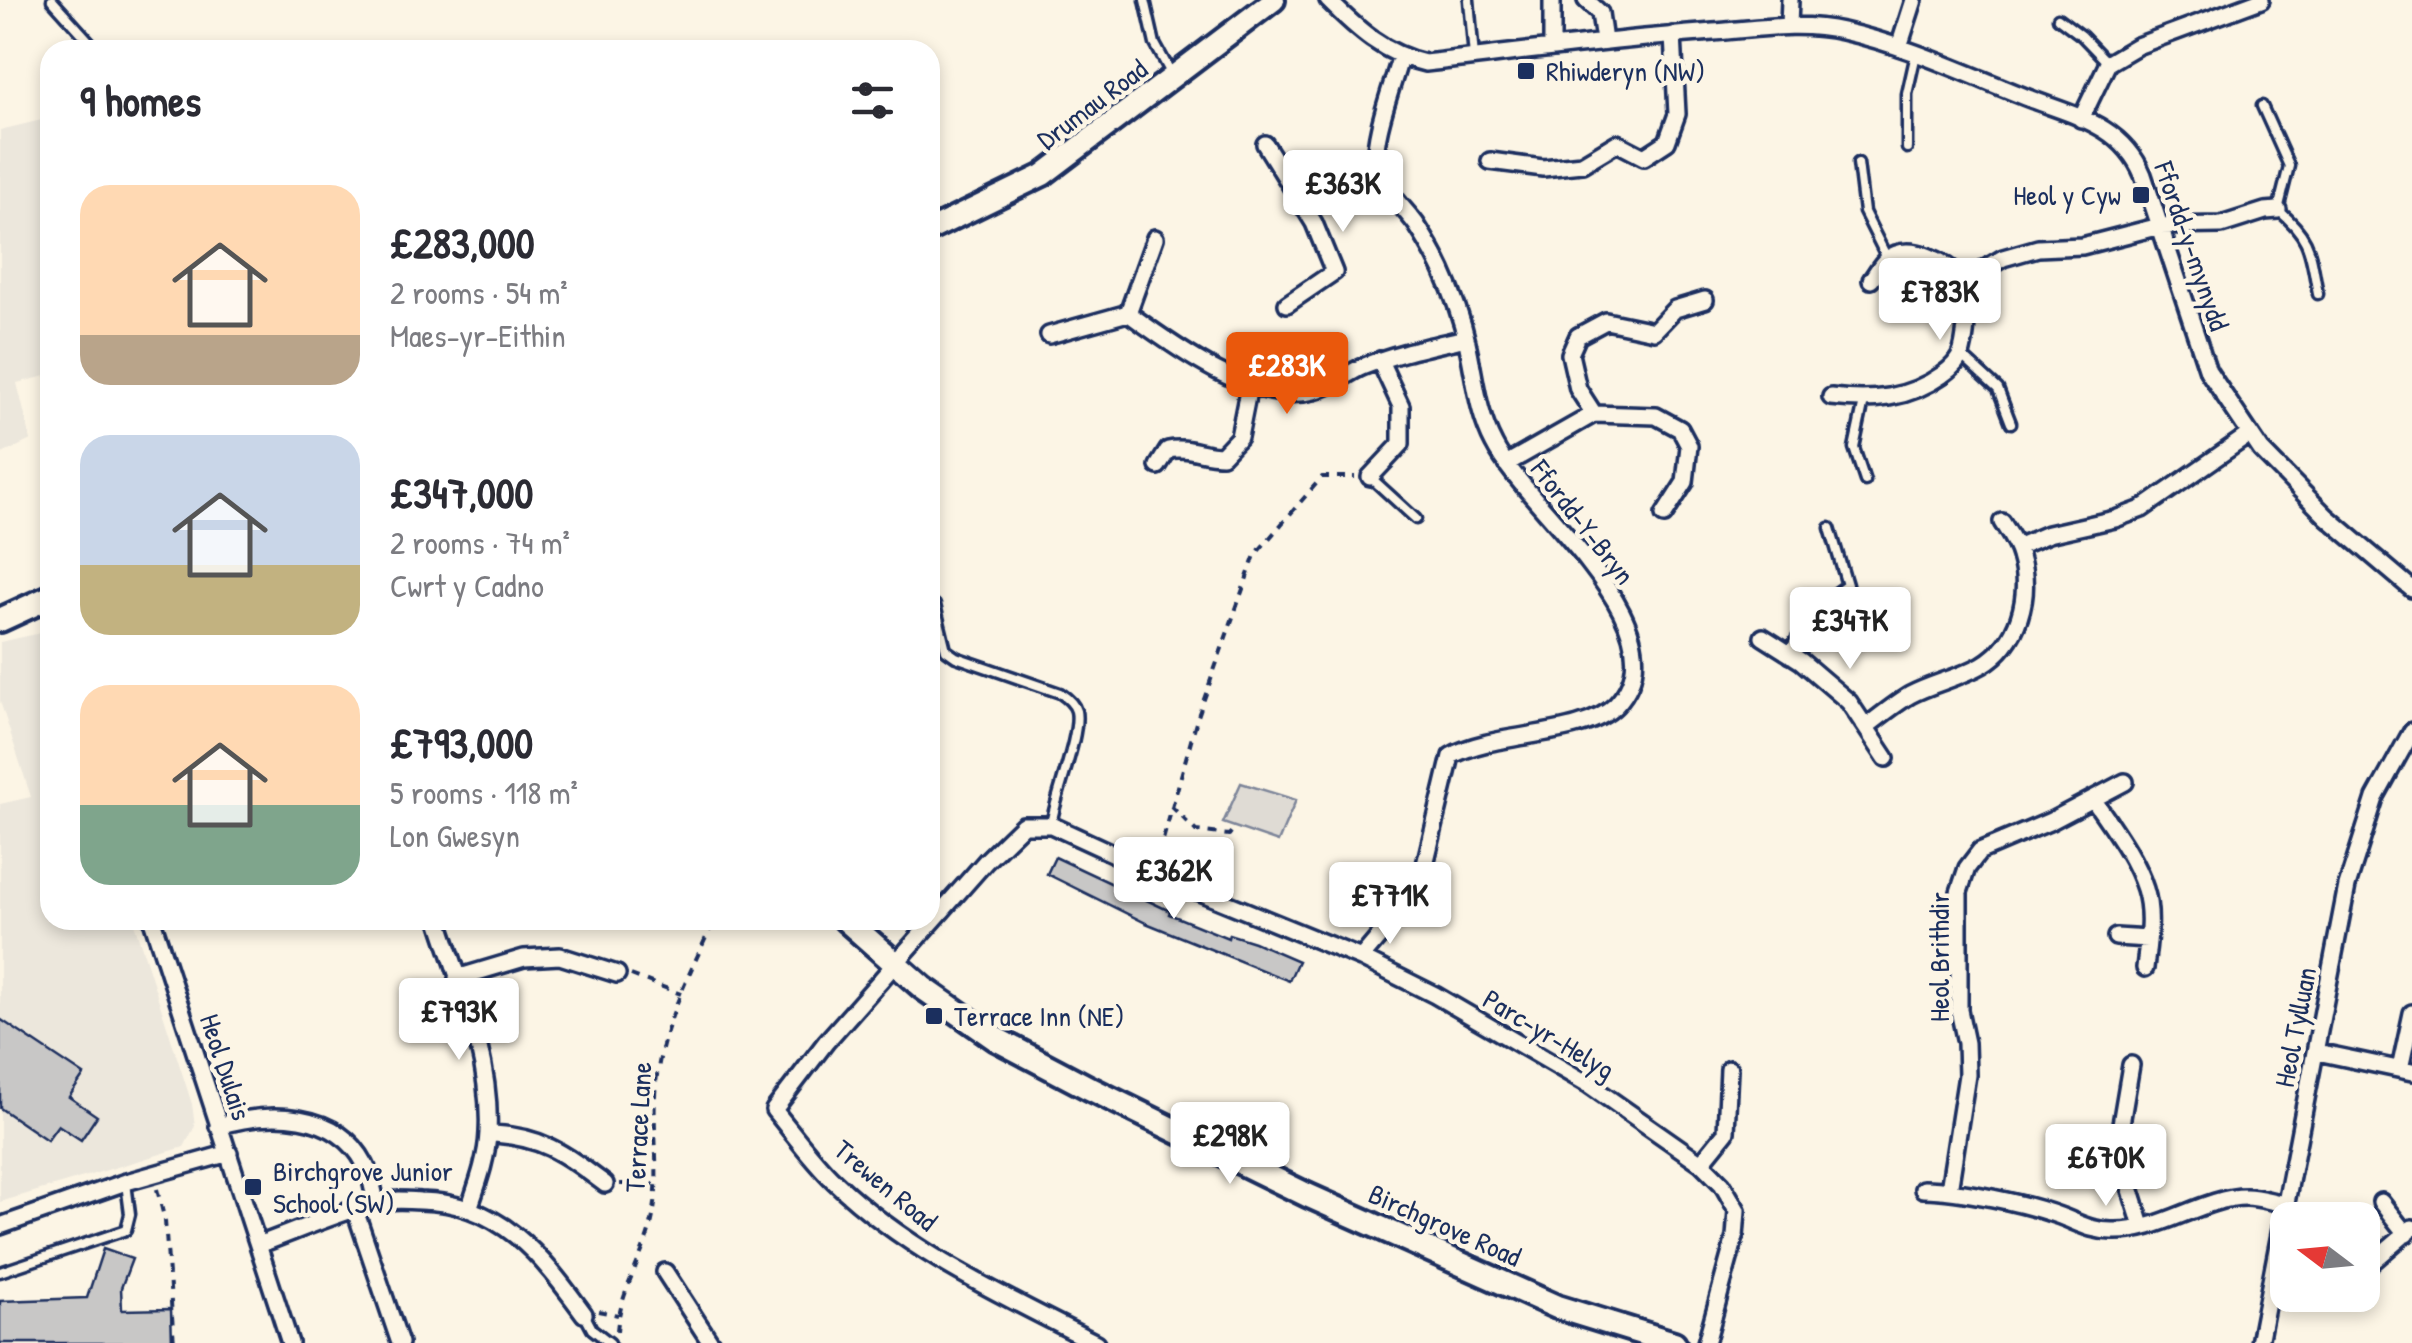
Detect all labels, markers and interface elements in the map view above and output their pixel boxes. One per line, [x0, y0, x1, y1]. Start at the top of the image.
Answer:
street label: Drumau Road [1029, 50, 1155, 158]
place label: Rhiwderyn (NW) [1546, 52, 1705, 90]
marker: Rhiwderyn (NW) [1515, 60, 1537, 82]
text: 9 homes [80, 72, 201, 129]
icon: filters [845, 73, 900, 128]
pin: £363K [1273, 150, 1413, 235]
street label: Ffordd-y-mynydd [2145, 156, 2239, 336]
text: £363K [1305, 161, 1381, 204]
place label: Heol y Cyw [2013, 176, 2121, 214]
marker: Heol y Cyw [2130, 184, 2152, 206]
text: £283,000 [390, 214, 535, 271]
icon: home [160, 225, 280, 345]
pin: £783K [1870, 258, 2010, 343]
text: £783K [1901, 269, 1979, 312]
text: 2 rooms · 54 m² [390, 271, 568, 314]
text: Maes-yr-Eithin [390, 314, 566, 357]
pin: £283K [1217, 332, 1357, 417]
text: £283K [1248, 343, 1326, 386]
street label: Ffordd-Y-Bryn [1522, 451, 1644, 592]
text: £347,000 [390, 464, 533, 521]
icon: home [160, 475, 280, 595]
text: 2 rooms · 74 m² [390, 521, 570, 564]
text: Cwrt y Cadno [390, 564, 544, 607]
pin: £347K [1780, 587, 1920, 672]
text: £347K [1812, 598, 1888, 641]
text: £793,000 [390, 714, 533, 771]
icon: home [160, 725, 280, 845]
text: 5 rooms · 118 m² [390, 771, 578, 814]
text: Lon Gwesyn [390, 814, 520, 857]
pin: £362K [1104, 837, 1244, 922]
text: £362K [1136, 848, 1212, 891]
pin: £771K [1320, 862, 1460, 947]
text: £771K [1351, 873, 1429, 916]
street label: Heol Brithdir [1920, 892, 1958, 1022]
street label: Heol Tylluan [2265, 964, 2325, 1090]
pin: £793K [389, 978, 529, 1063]
street label: Parc-yr-Helyg [1476, 980, 1622, 1088]
text: £793K [421, 989, 497, 1032]
place label: Terrace Inn (NE) [954, 997, 1124, 1035]
marker: Terrace Inn (NE) [923, 1005, 945, 1027]
street label: Heol Dulais [191, 1009, 261, 1125]
street label: Terrace Lane [616, 1061, 660, 1193]
pin: £298K [1160, 1102, 1300, 1187]
text: £298K [1193, 1113, 1267, 1156]
pin: £670K [2036, 1124, 2176, 1209]
street label: Trewen Road [826, 1131, 946, 1239]
text: £670K [2067, 1135, 2145, 1178]
place label: Birchgrove Junior School (SW) [273, 1152, 453, 1222]
street label: Birchgrove Road [1363, 1174, 1527, 1276]
marker: Birchgrove Junior School (SW) [242, 1176, 264, 1198]
north arrow [2270, 1202, 2380, 1312]
map controls [2270, 1202, 2380, 1312]

